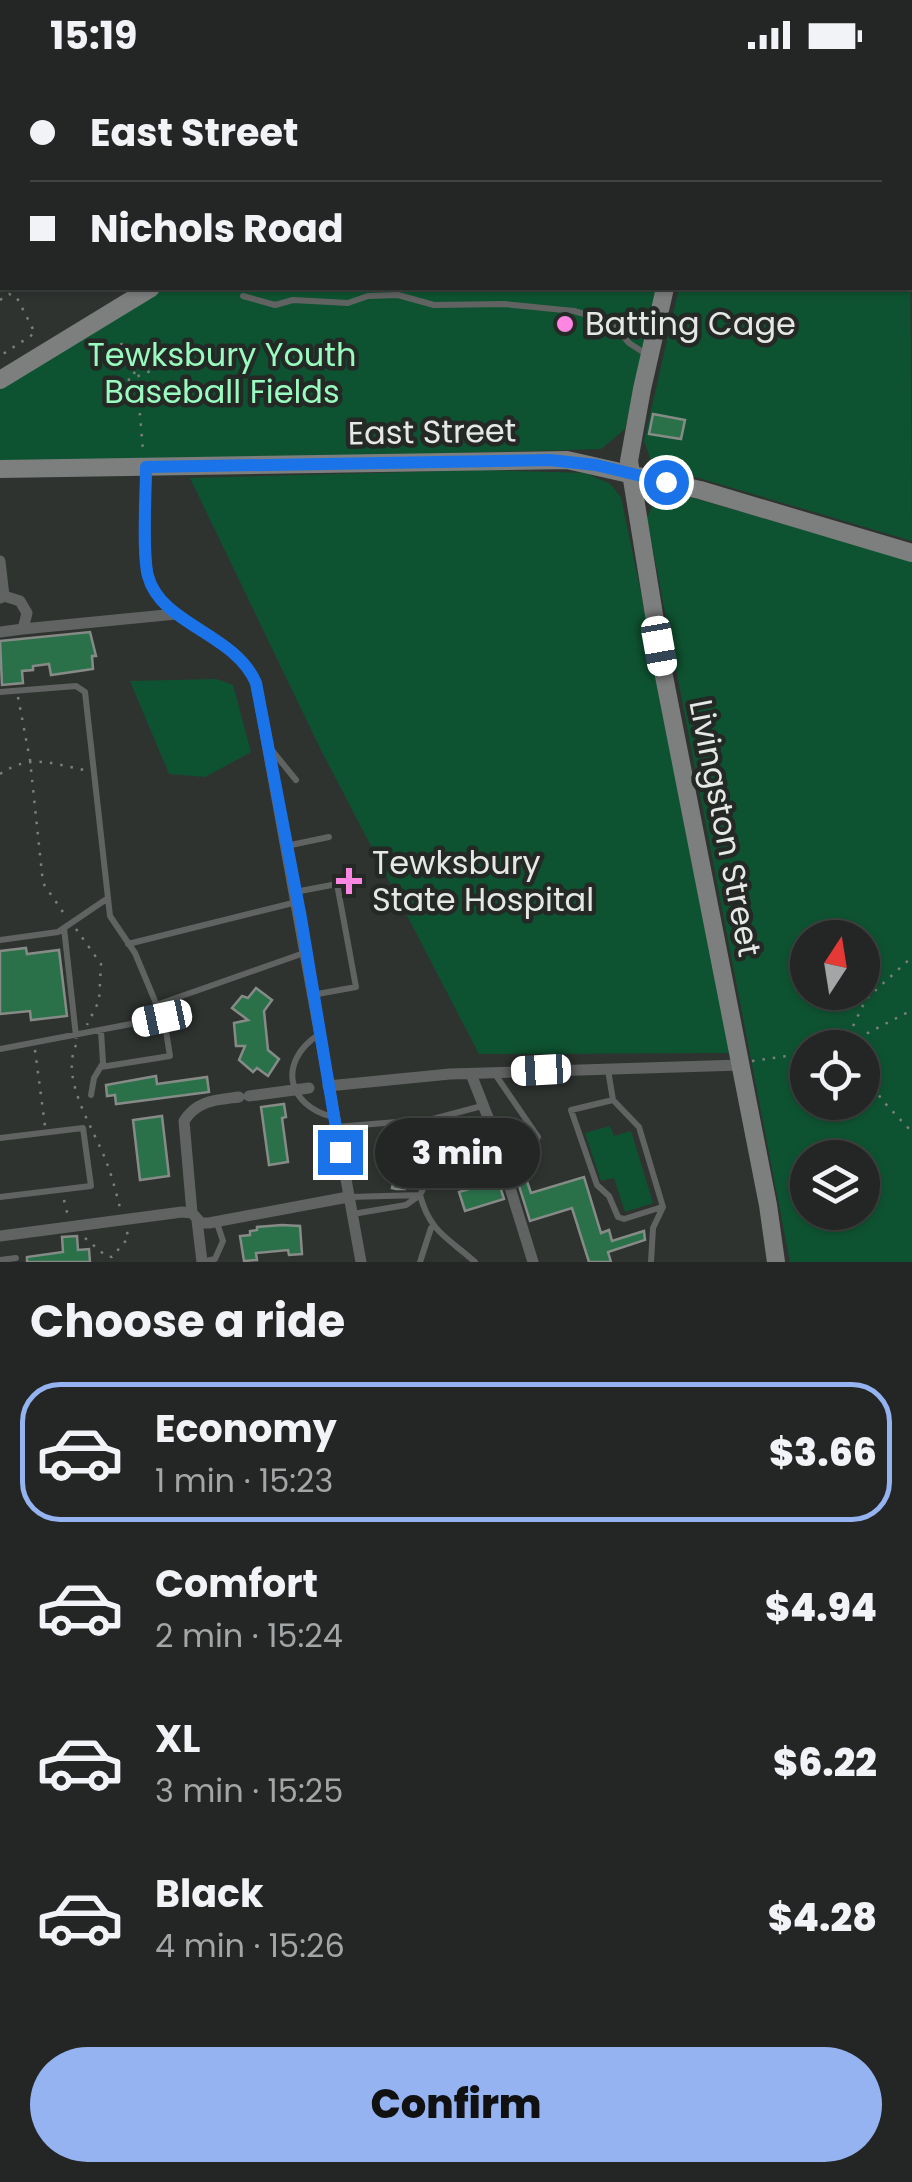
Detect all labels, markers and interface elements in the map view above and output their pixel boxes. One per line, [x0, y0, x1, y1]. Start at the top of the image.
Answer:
text: 15:19 [50, 9, 137, 62]
text: East Street [90, 106, 298, 159]
text: Nichols Road [90, 202, 344, 255]
place label: Batting Cage [585, 301, 796, 346]
marker: Batting Cage [554, 313, 576, 335]
park label: Tewksbury Youth Baseball Fields [88, 332, 356, 414]
street label: East Street [347, 408, 517, 455]
route start [644, 460, 689, 505]
car [639, 614, 679, 678]
street label: Livingston Street [678, 695, 772, 960]
place label: Tewksbury State Hospital [372, 840, 594, 922]
marker: Tewksbury State Hospital [336, 868, 362, 894]
north arrow [790, 920, 880, 1010]
map controls [790, 920, 880, 1230]
car [130, 997, 194, 1039]
button: locate [790, 1030, 880, 1120]
car [510, 1053, 572, 1087]
callout: 3 min [375, 1117, 540, 1187]
route end [318, 1130, 363, 1175]
text: 3 min [412, 1130, 503, 1175]
button: layers [790, 1140, 880, 1230]
text: Choose a ride [30, 1290, 345, 1353]
text: Economy [155, 1402, 337, 1455]
icon: car [35, 1407, 125, 1497]
text: $3.66 [769, 1426, 877, 1479]
text: 1 min · 15:23 [155, 1458, 333, 1503]
text: Comfort [155, 1557, 318, 1610]
icon: car [35, 1562, 125, 1652]
text: $4.94 [765, 1581, 877, 1634]
text: 2 min · 15:24 [155, 1613, 343, 1658]
text: XL [155, 1712, 200, 1765]
icon: car [35, 1717, 125, 1807]
text: $6.22 [773, 1736, 877, 1789]
text: 3 min · 15:25 [155, 1768, 343, 1813]
text: Black [155, 1867, 264, 1920]
icon: car [35, 1872, 125, 1962]
text: $4.28 [768, 1891, 877, 1944]
text: 4 min · 15:26 [155, 1923, 345, 1968]
button: Confirm [30, 2047, 882, 2162]

